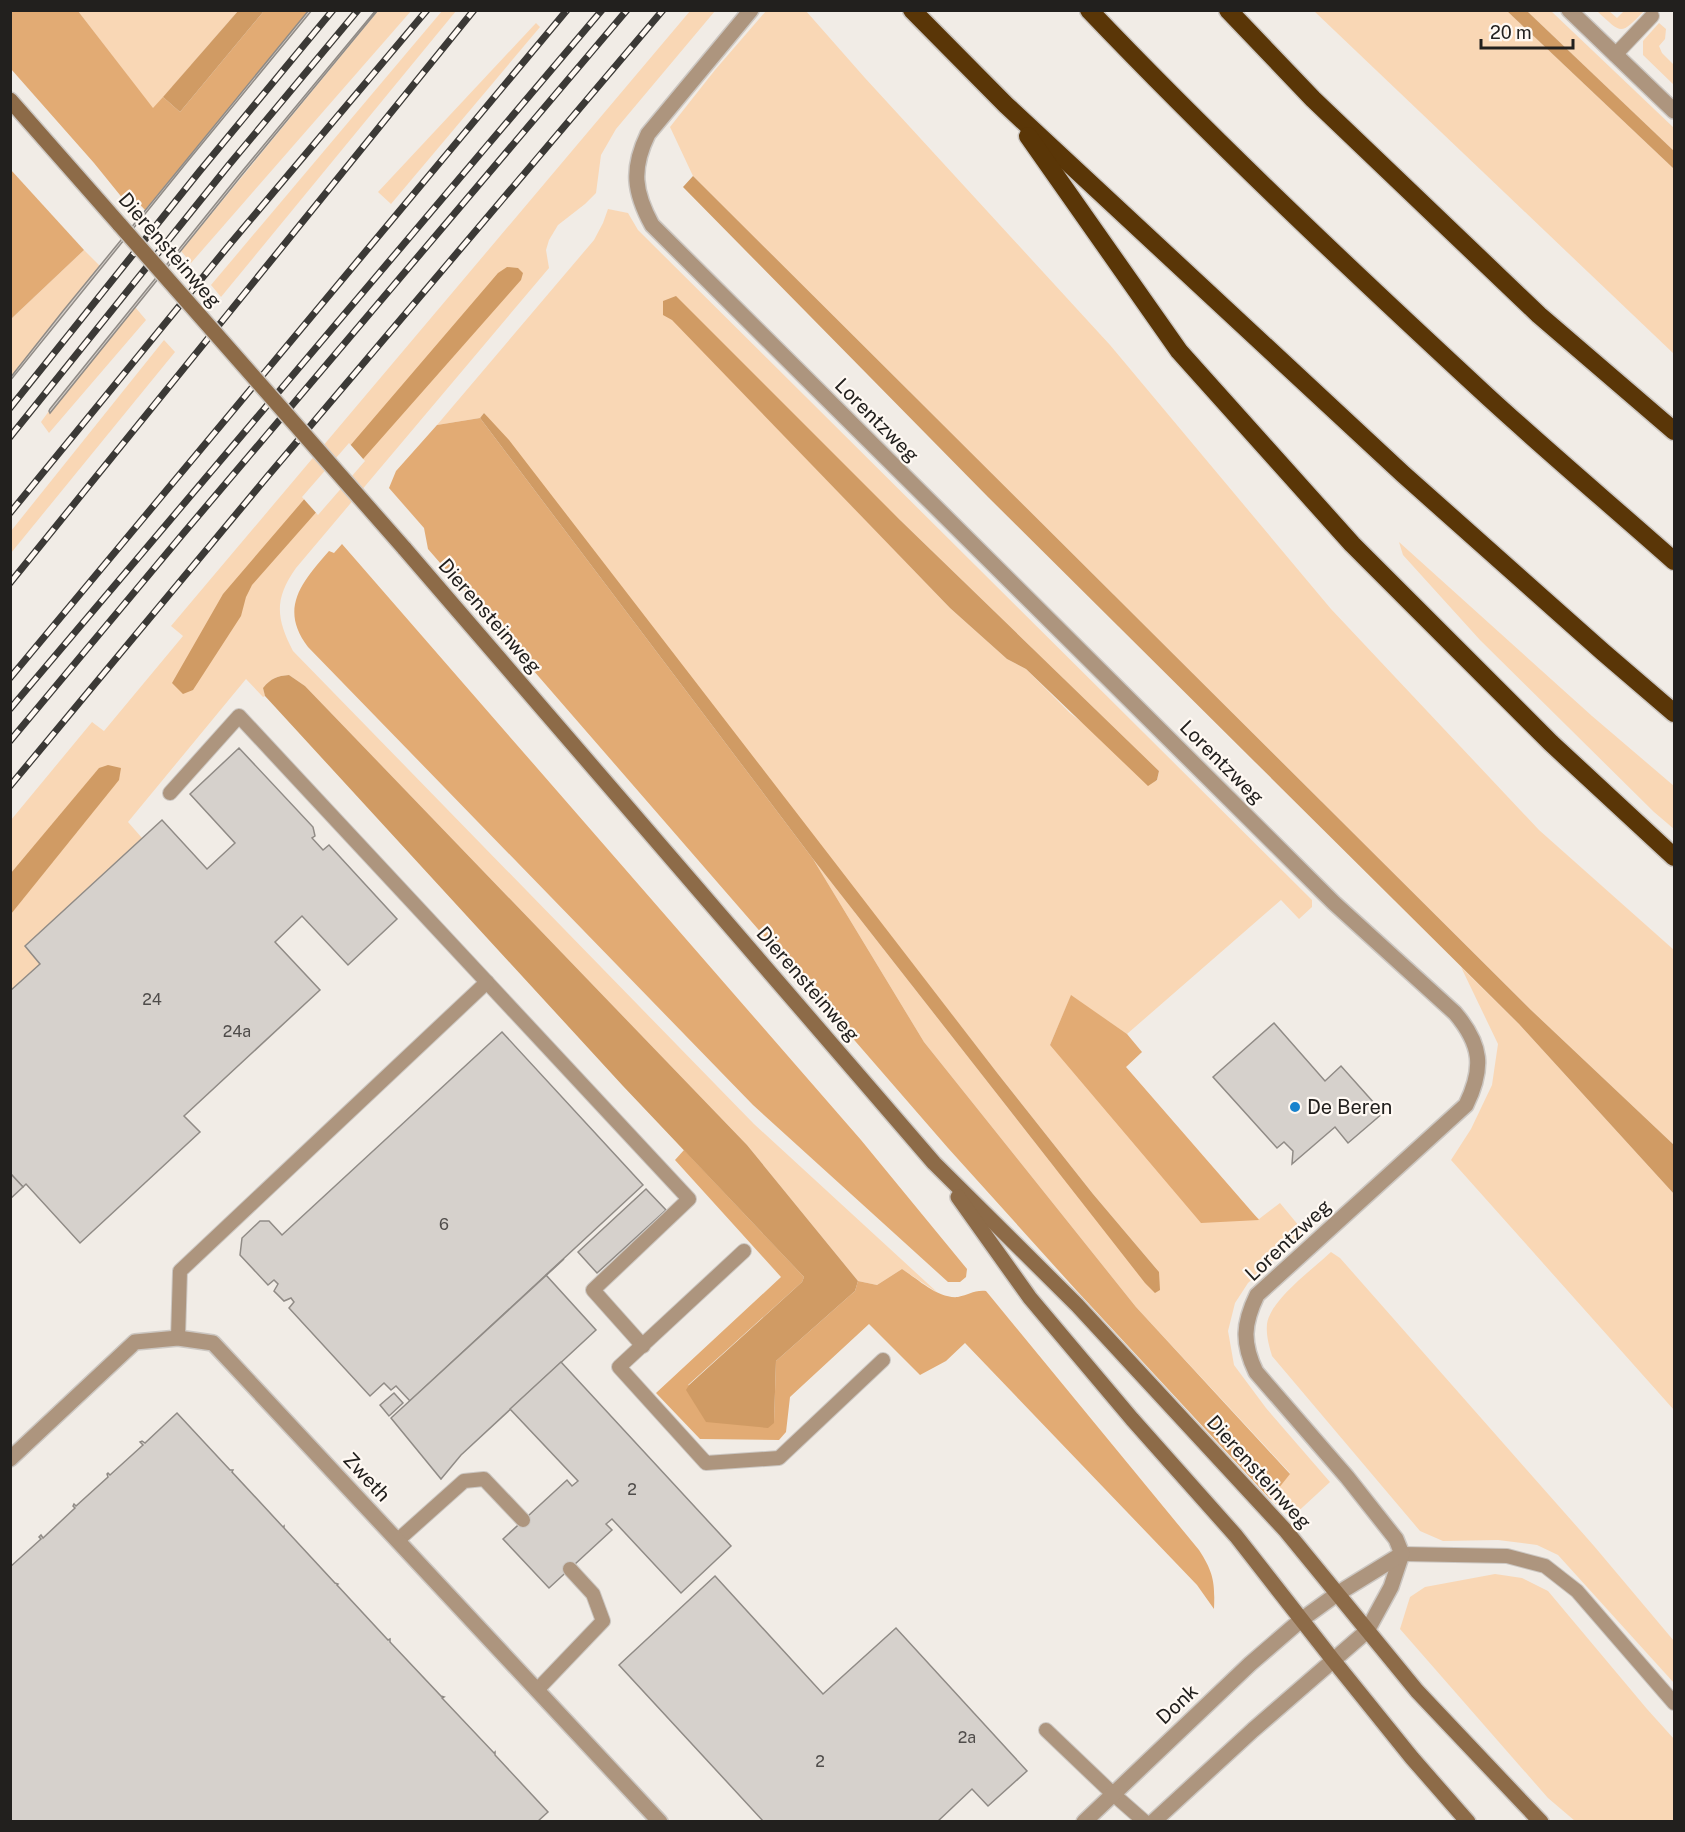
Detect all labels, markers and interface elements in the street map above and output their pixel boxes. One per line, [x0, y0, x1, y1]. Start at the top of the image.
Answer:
scale bar [1481, 12, 1572, 50]
text: 20 m [1490, 22, 1532, 43]
street label: Dierensteinweg [113, 188, 227, 312]
street label: Lorentzweg [830, 373, 924, 467]
street label: Dierensteinweg [433, 554, 547, 678]
street label: Lorentzweg [1175, 715, 1269, 809]
street label: Dierensteinweg [751, 922, 865, 1046]
house number: 24 [142, 990, 162, 1009]
house number: 24a [223, 1022, 251, 1041]
place label: De Beren [1307, 1095, 1392, 1119]
marker: De Beren [1288, 1100, 1302, 1114]
street label: Lorentzweg [1240, 1194, 1336, 1286]
house number: 6 [439, 1215, 449, 1234]
street label: Dierensteinweg [1202, 1410, 1316, 1534]
street label: Zweth [338, 1448, 396, 1506]
house number: 2 [627, 1480, 637, 1499]
street label: Donk [1151, 1679, 1203, 1729]
house number: 2a [958, 1728, 976, 1747]
house number: 2 [815, 1752, 825, 1771]

